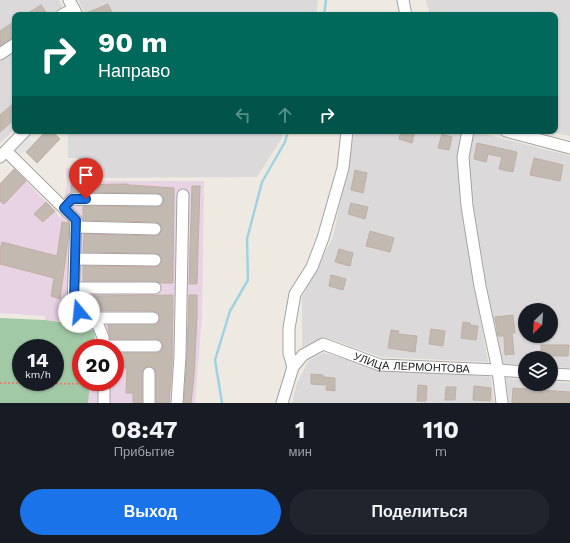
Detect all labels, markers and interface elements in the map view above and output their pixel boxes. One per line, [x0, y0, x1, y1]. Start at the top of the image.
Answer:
text: 90 m [98, 26, 168, 59]
icon: right [32, 28, 84, 80]
text: Направо [98, 60, 170, 81]
icon: left [232, 104, 254, 126]
icon: ahead [274, 104, 296, 126]
icon: right [316, 104, 338, 126]
pin [69, 158, 103, 199]
icon: arrive [75, 164, 97, 186]
position arrow [58, 291, 100, 333]
north arrow [518, 303, 558, 343]
map controls [518, 303, 558, 391]
speed limit sign: 20 [72, 339, 124, 391]
text: 14 [27, 348, 49, 372]
street label: УЛИЦА ЛЕРМОНТОВА [352, 350, 471, 376]
button: layers [518, 351, 558, 391]
text: km/h [25, 369, 51, 380]
text: 08:47 [111, 416, 178, 444]
text: 1 [295, 416, 305, 444]
text: 110 [423, 416, 459, 444]
text: Прибытие [114, 444, 175, 459]
text: мин [289, 444, 312, 459]
text: m [435, 444, 447, 459]
button: Выход [20, 489, 281, 535]
button: Поделиться [289, 489, 550, 535]

